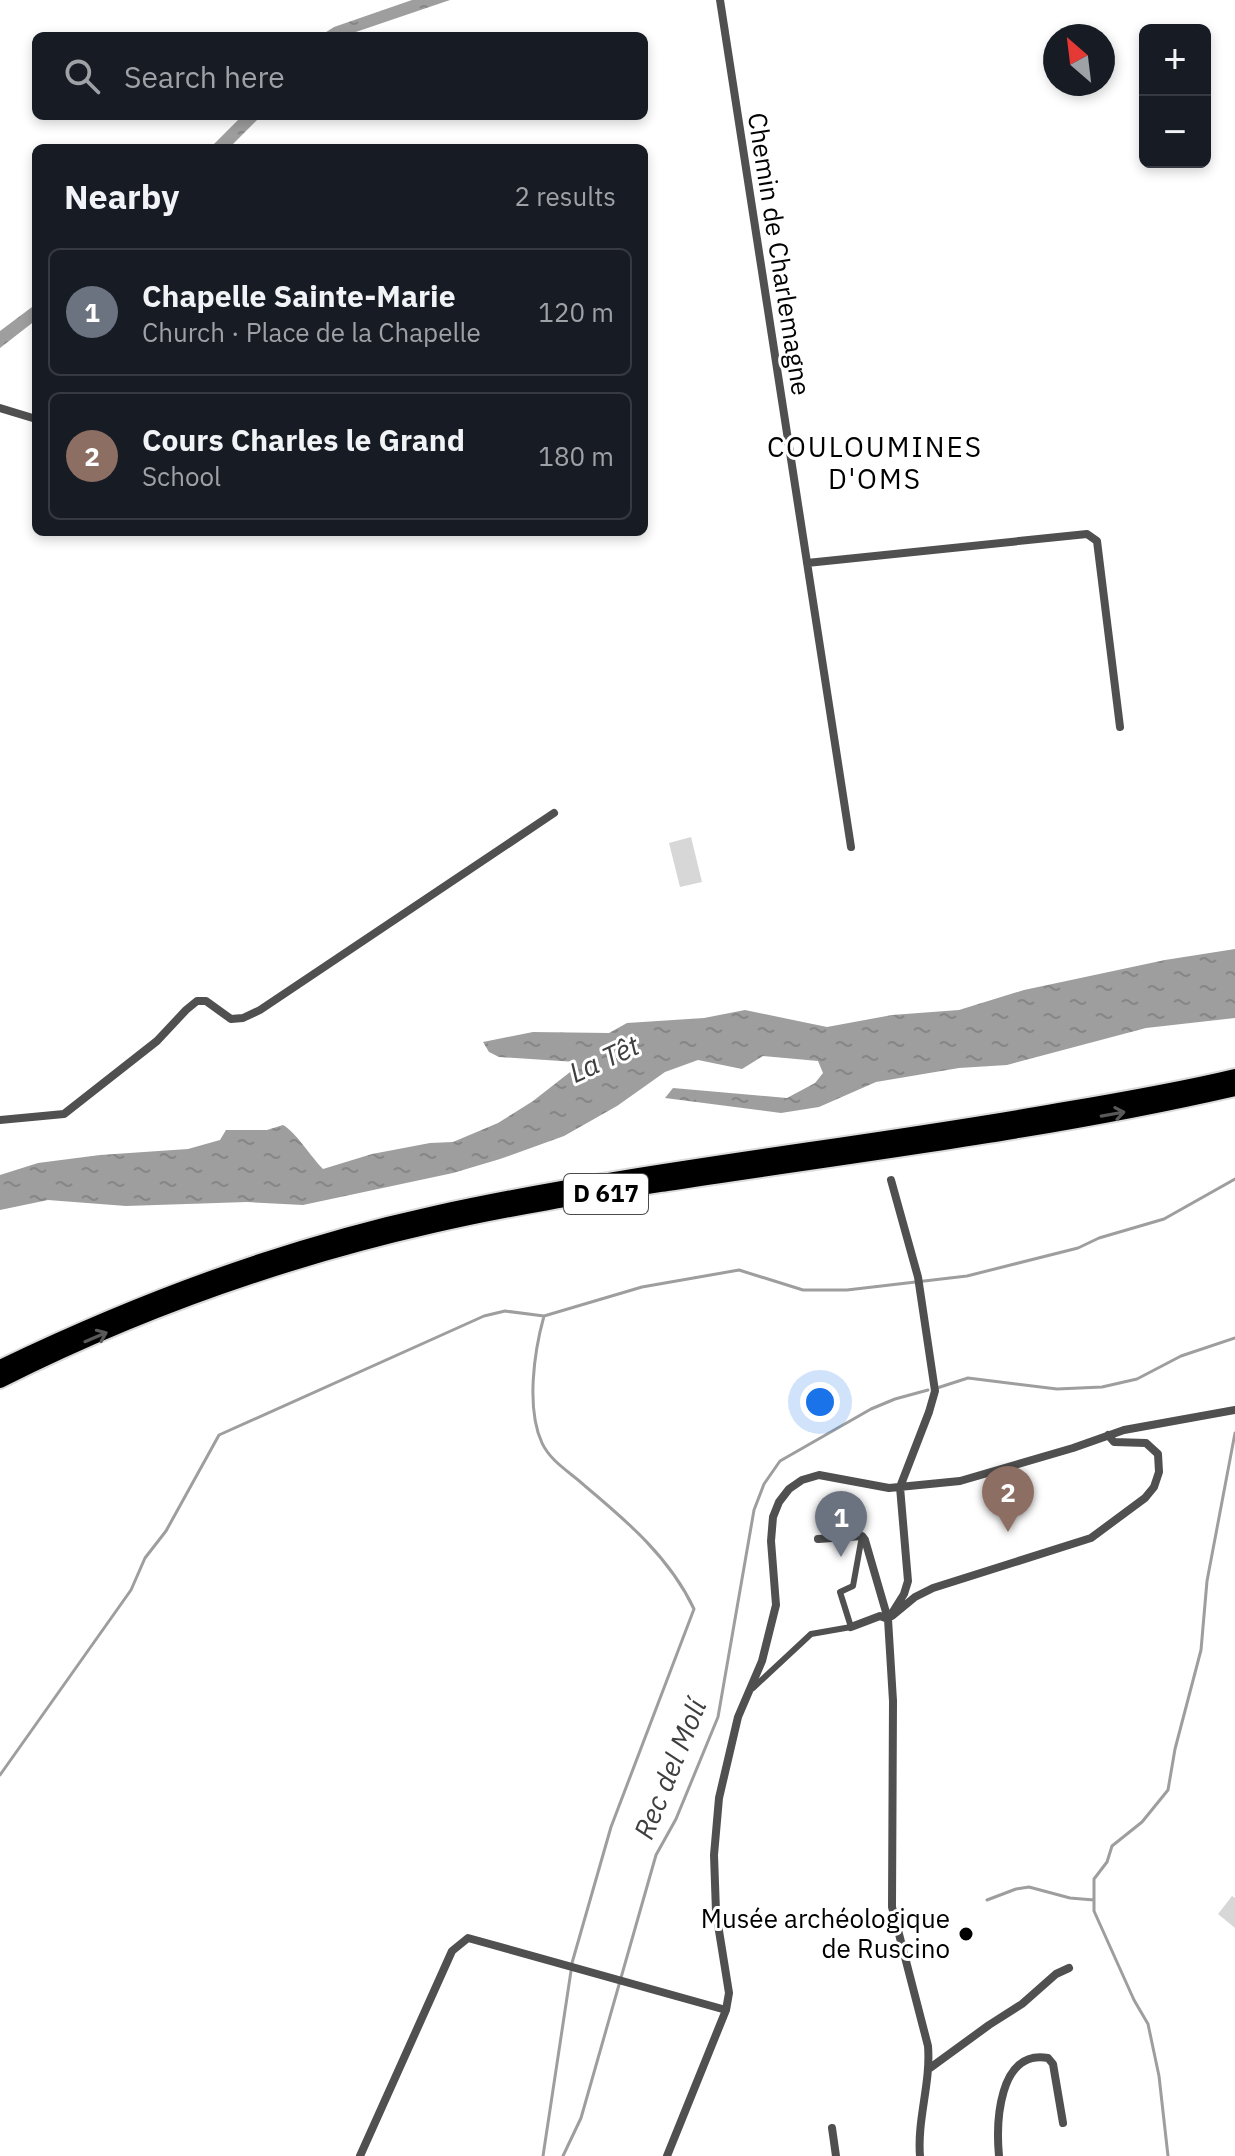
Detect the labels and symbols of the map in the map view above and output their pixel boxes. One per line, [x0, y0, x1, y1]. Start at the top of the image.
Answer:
north arrow [1043, 24, 1115, 96]
street label: Chemin de Charlemagne [741, 110, 819, 398]
district label: COULOUMINES D'OMS [767, 428, 983, 497]
water label: La Têt [563, 1026, 646, 1091]
one-way arrow [1100, 1106, 1125, 1121]
road number: D 617 [564, 1174, 648, 1214]
one-way arrow [83, 1328, 108, 1343]
your location [800, 1382, 840, 1422]
pin: 2 [982, 1466, 1034, 1532]
pin: 1 [815, 1491, 867, 1557]
water label: Rec del Molí [625, 1691, 715, 1844]
place label: Musée archéologique de Ruscino [701, 1901, 950, 1965]
marker: Musée archéologique de Ruscino [957, 1925, 975, 1943]

